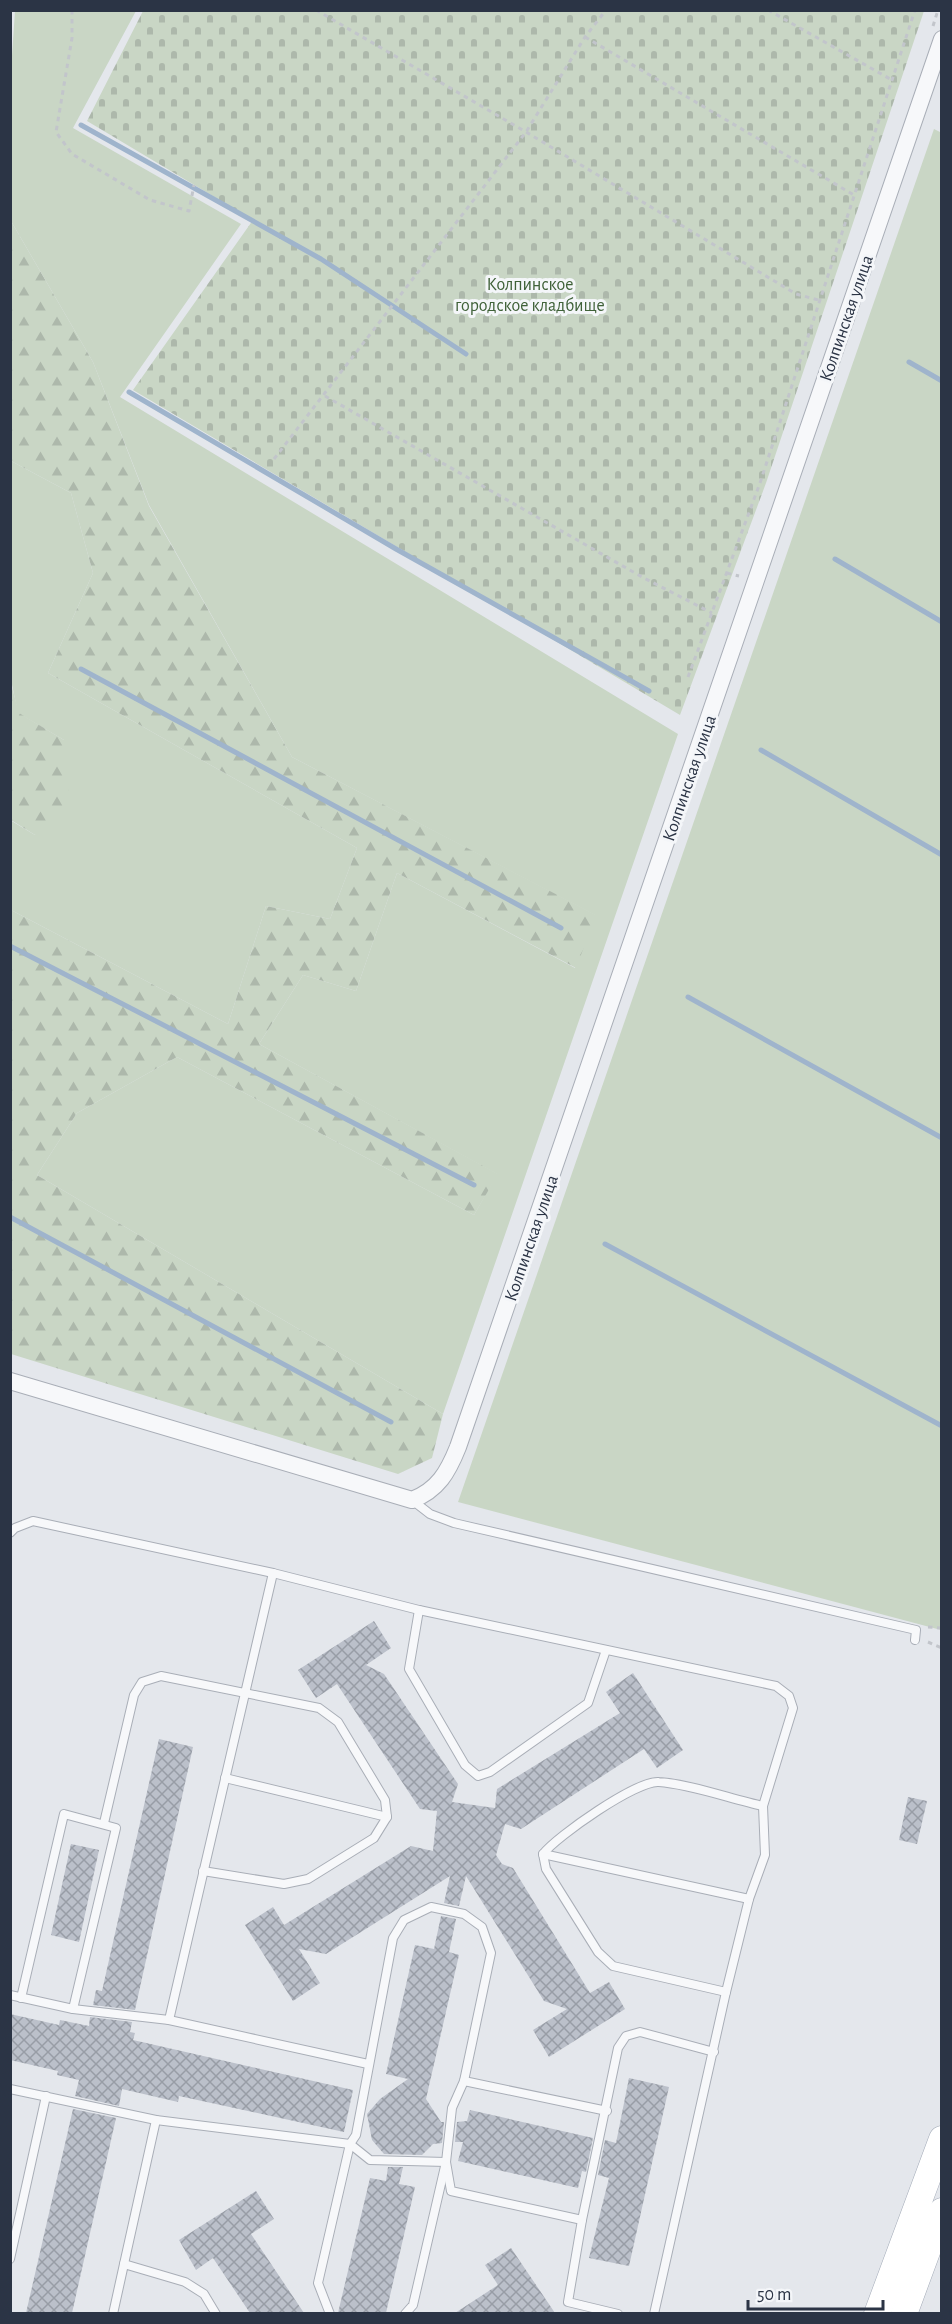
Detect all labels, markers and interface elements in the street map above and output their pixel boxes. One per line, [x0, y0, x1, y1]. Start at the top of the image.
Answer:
street label: Колпинская улица [817, 253, 877, 384]
park label: Колпинское городское кладбище [455, 276, 605, 315]
street label: Колпинская улица [660, 713, 720, 844]
street label: Колпинская улица [502, 1173, 562, 1304]
scale bar [748, 2273, 883, 2311]
text: 50 m [757, 2286, 791, 2304]

